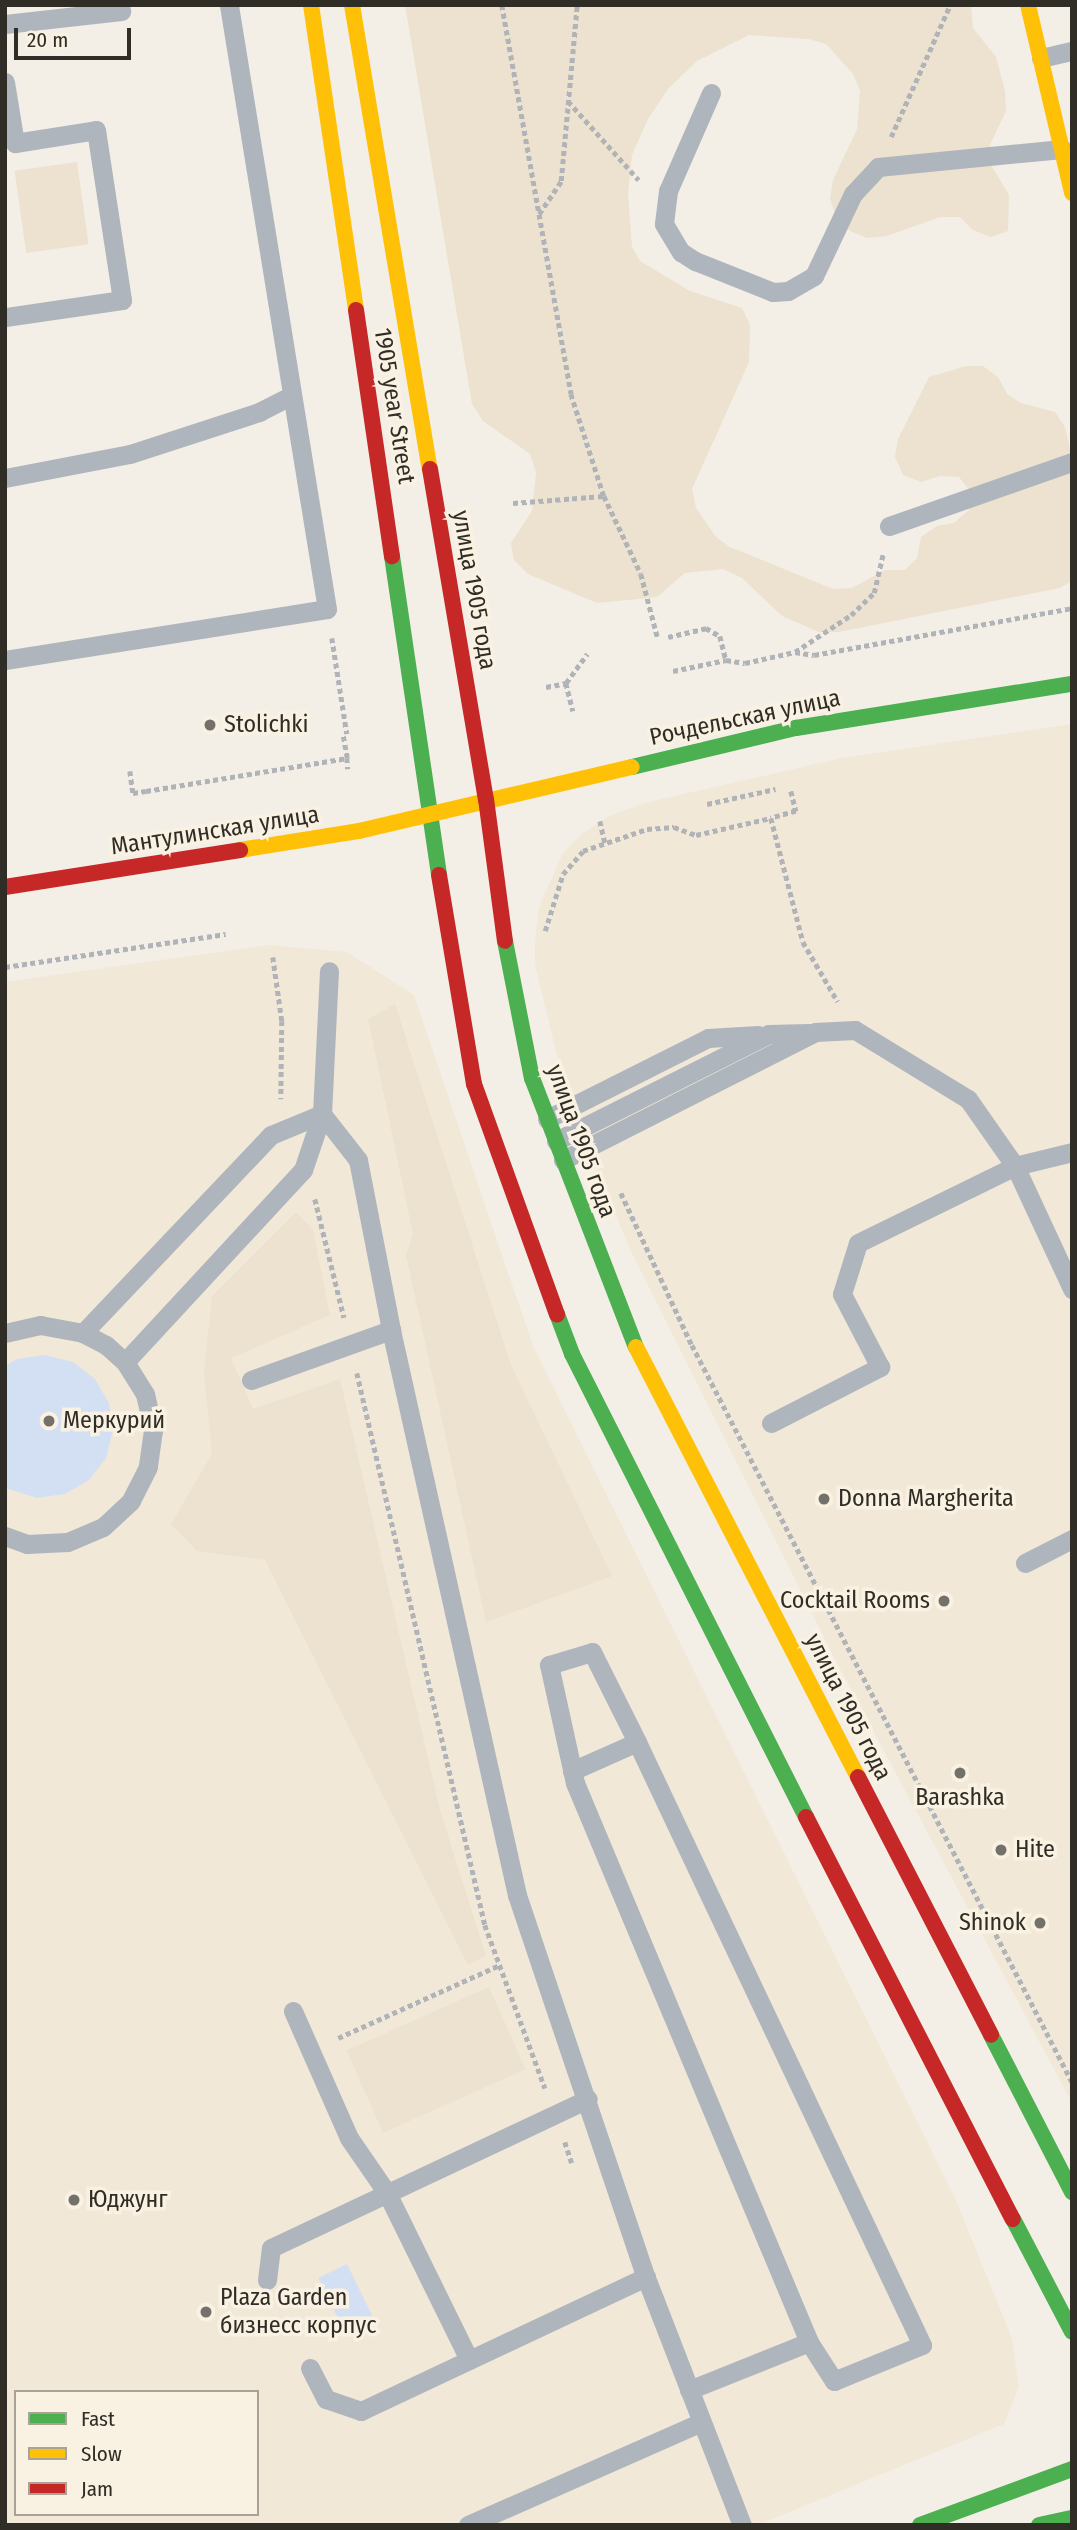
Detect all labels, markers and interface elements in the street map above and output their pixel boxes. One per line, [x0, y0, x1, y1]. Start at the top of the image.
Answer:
scale bar [18, 14, 135, 58]
text: 20 m [27, 27, 68, 53]
street label: 1905 year Street [367, 326, 421, 486]
street label: улица 1905 года [446, 508, 502, 672]
street label: Рочдельская улица [647, 684, 843, 752]
place label: Stolichki [224, 711, 309, 739]
marker: Stolichki [202, 717, 218, 733]
street label: Мантулинская улица [109, 800, 321, 862]
street label: улица 1905 года [540, 1060, 622, 1222]
place label: Меркурий [63, 1407, 165, 1435]
marker: Меркурий [41, 1413, 57, 1429]
place label: Donna Margherita [838, 1485, 1014, 1513]
marker: Donna Margherita [816, 1491, 832, 1507]
place label: Cocktail Rooms [780, 1587, 930, 1615]
marker: Cocktail Rooms [936, 1593, 952, 1609]
street label: улица 1905 года [799, 1629, 897, 1785]
marker: Barashka [952, 1765, 968, 1781]
place label: Barashka [915, 1784, 1005, 1812]
place label: Hite [1015, 1836, 1055, 1864]
marker: Hite [993, 1842, 1009, 1858]
place label: Shinok [959, 1909, 1026, 1937]
marker: Shinok [1032, 1915, 1048, 1931]
place label: Юджунг [88, 2186, 168, 2214]
marker: Юджунг [66, 2192, 82, 2208]
place label: Plaza Garden бизнесс корпус [220, 2284, 376, 2340]
marker: Plaza Garden бизнесс корпус [198, 2304, 214, 2320]
legend [14, 2390, 259, 2516]
text: Fast [81, 2406, 115, 2432]
text: Slow [81, 2441, 122, 2467]
text: Jam [81, 2476, 113, 2502]

